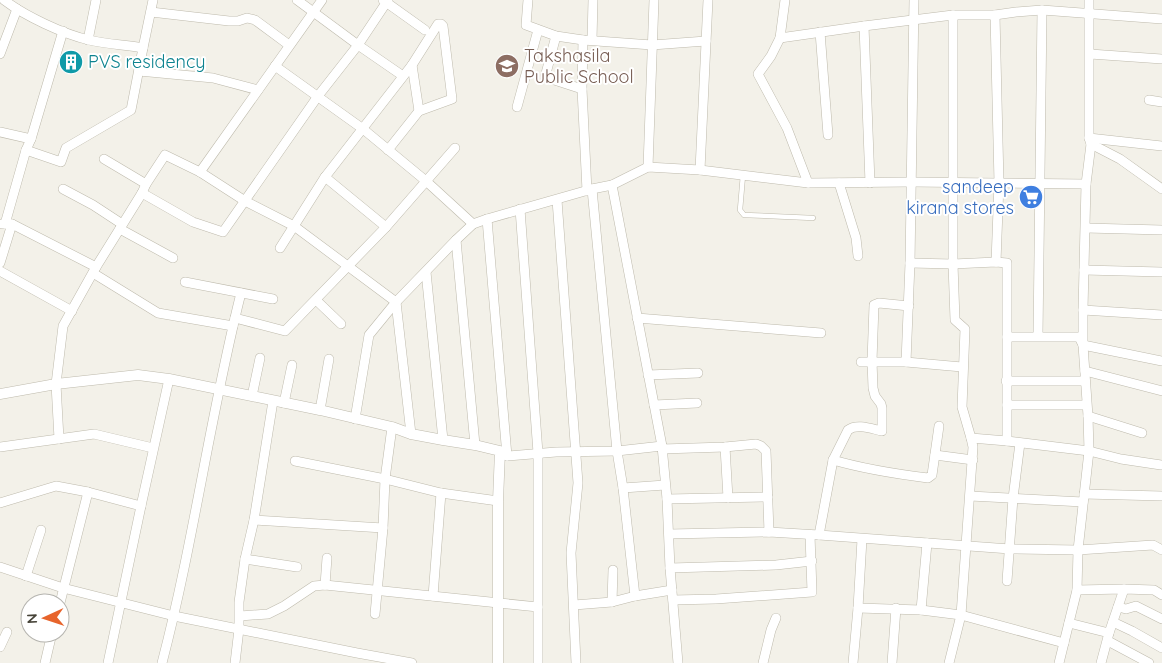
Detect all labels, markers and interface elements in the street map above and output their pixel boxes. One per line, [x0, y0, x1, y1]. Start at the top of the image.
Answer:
place label: Takshasila Public School [524, 44, 634, 88]
building icon: PVS residency [58, 49, 84, 75]
place label: PVS residency [88, 50, 206, 73]
school or university icon: Takshasila Public School [494, 53, 520, 79]
place label: sandeep kirana stores [906, 175, 1014, 219]
supermarket icon: sandeep kirana stores [1018, 184, 1044, 210]
north arrow [20, 593, 70, 643]
text: N [23, 613, 41, 624]

